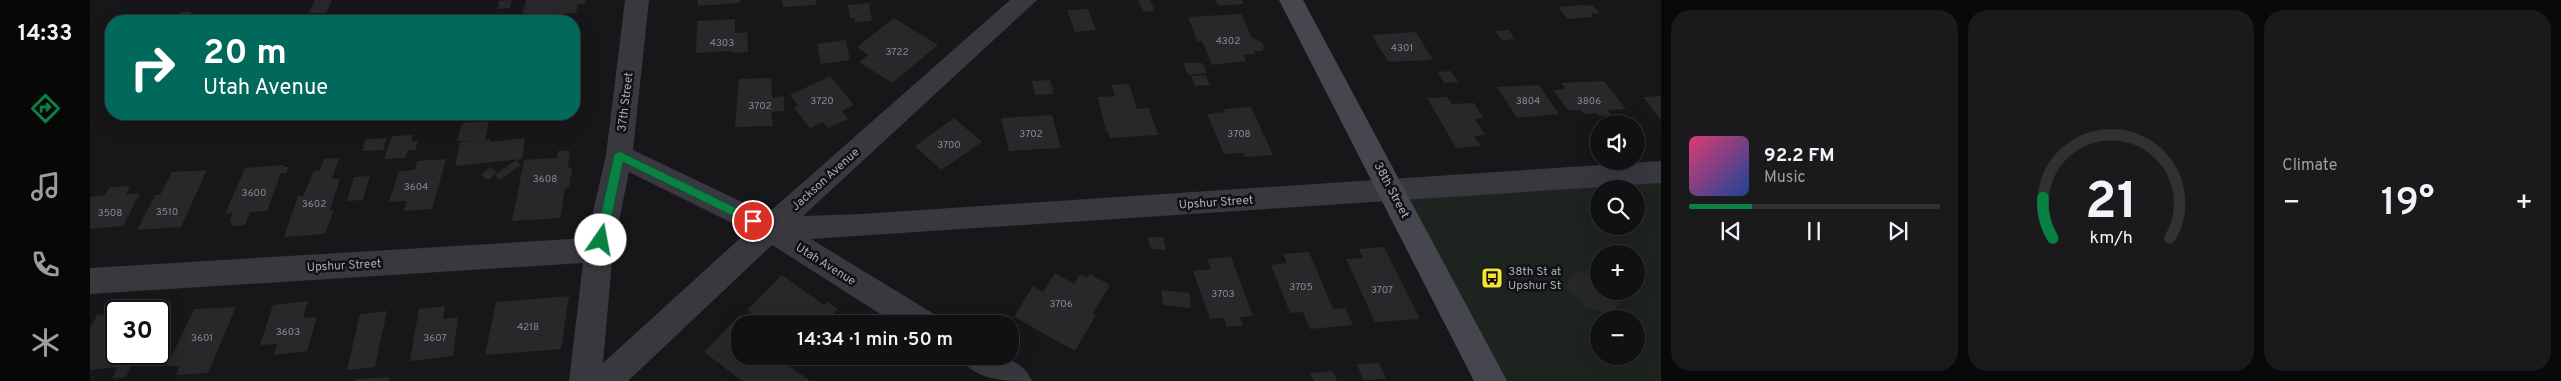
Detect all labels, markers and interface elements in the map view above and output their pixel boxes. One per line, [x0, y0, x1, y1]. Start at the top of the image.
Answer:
text: 14:33 [18, 21, 72, 48]
text: 20 m [203, 32, 287, 76]
icon: right [120, 35, 185, 100]
house number: 4302 [1216, 35, 1240, 48]
house number: 4303 [710, 37, 734, 50]
house number: 4301 [1391, 42, 1413, 55]
house number: 3722 [885, 46, 909, 59]
street label: 37th Street [614, 71, 638, 133]
text: Utah Avenue [203, 75, 328, 102]
icon: directions [28, 91, 63, 126]
house number: 3720 [810, 95, 834, 108]
house number: 3804 [1516, 95, 1540, 108]
house number: 3806 [1577, 95, 1601, 108]
house number: 3702 [748, 100, 772, 113]
map controls [1590, 115, 1645, 365]
button: sound [1590, 115, 1645, 170]
house number: 3702 [1019, 128, 1043, 141]
house number: 3708 [1227, 128, 1251, 141]
house number: 3700 [937, 139, 961, 152]
text: 92.2 FM [1764, 144, 1835, 168]
street label: Jackson Avenue [788, 145, 863, 215]
text: Climate [2282, 156, 2337, 176]
street label: 38th Street [1370, 160, 1413, 221]
text: Music [1764, 168, 1805, 188]
icon: music [28, 169, 63, 204]
text: 21 [2085, 171, 2137, 237]
house number: 3608 [533, 173, 557, 186]
button: search [1590, 180, 1645, 235]
text: 19° [2381, 180, 2435, 229]
house number: 3604 [404, 181, 428, 194]
text: − [2282, 186, 2300, 222]
text: + [2515, 186, 2533, 222]
house number: 3600 [242, 187, 266, 200]
street label: Upshur Street [1178, 192, 1254, 214]
house number: 3602 [302, 198, 326, 211]
pin [732, 200, 774, 242]
house number: 3510 [156, 206, 178, 219]
house number: 3508 [98, 207, 122, 220]
icon: arrive [739, 207, 767, 235]
position arrow [574, 213, 626, 265]
icon: previous [1717, 217, 1745, 245]
icon: pause [1800, 217, 1828, 245]
icon: next [1884, 217, 1912, 245]
text: km/h [2089, 227, 2133, 250]
street label: Utah Avenue [792, 240, 859, 290]
button: + [1590, 245, 1645, 300]
icon: phone [28, 247, 63, 282]
street label: Upshur Street [306, 256, 382, 276]
place label: 38th St at Upshur St [1508, 264, 1561, 294]
bus stop icon: 38th St at Upshur St [1480, 266, 1504, 290]
house number: 3705 [1289, 281, 1313, 294]
house number: 3707 [1371, 284, 1393, 297]
house number: 3703 [1211, 288, 1235, 301]
house number: 3706 [1049, 298, 1073, 311]
speed limit sign: 30 [105, 300, 170, 365]
button: − [1590, 310, 1645, 365]
house number: 4218 [517, 321, 539, 334]
icon: climate [28, 325, 63, 360]
house number: 3603 [276, 326, 300, 339]
text: 14:34 · 1 min · 50 m [797, 328, 953, 352]
house number: 3601 [191, 332, 213, 345]
house number: 3607 [423, 332, 447, 345]

